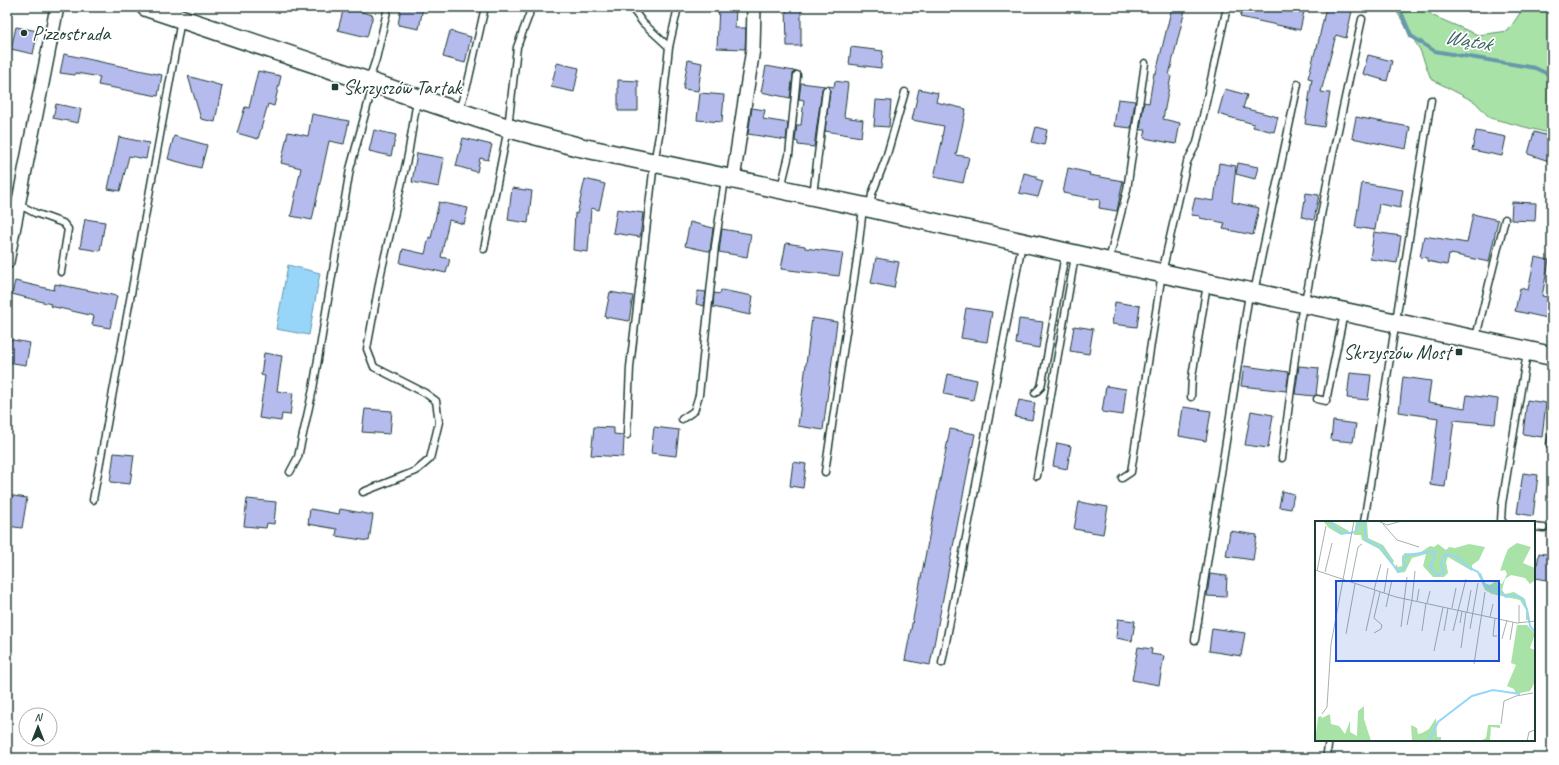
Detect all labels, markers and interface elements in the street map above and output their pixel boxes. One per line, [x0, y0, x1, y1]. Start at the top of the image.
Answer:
place label: Pizzostrada [32, 21, 112, 46]
water label: Wątok [1443, 23, 1496, 57]
marker: Pizzostrada [19, 28, 29, 38]
place label: Skrzyszów Tartak [343, 75, 463, 100]
marker: Skrzyszów Tartak [330, 82, 340, 92]
place label: Skrzyszów Most [1343, 340, 1454, 365]
marker: Skrzyszów Most [1454, 347, 1464, 357]
inset map [1315, 521, 1535, 741]
north arrow [18, 707, 58, 747]
text: N [35, 710, 44, 724]

